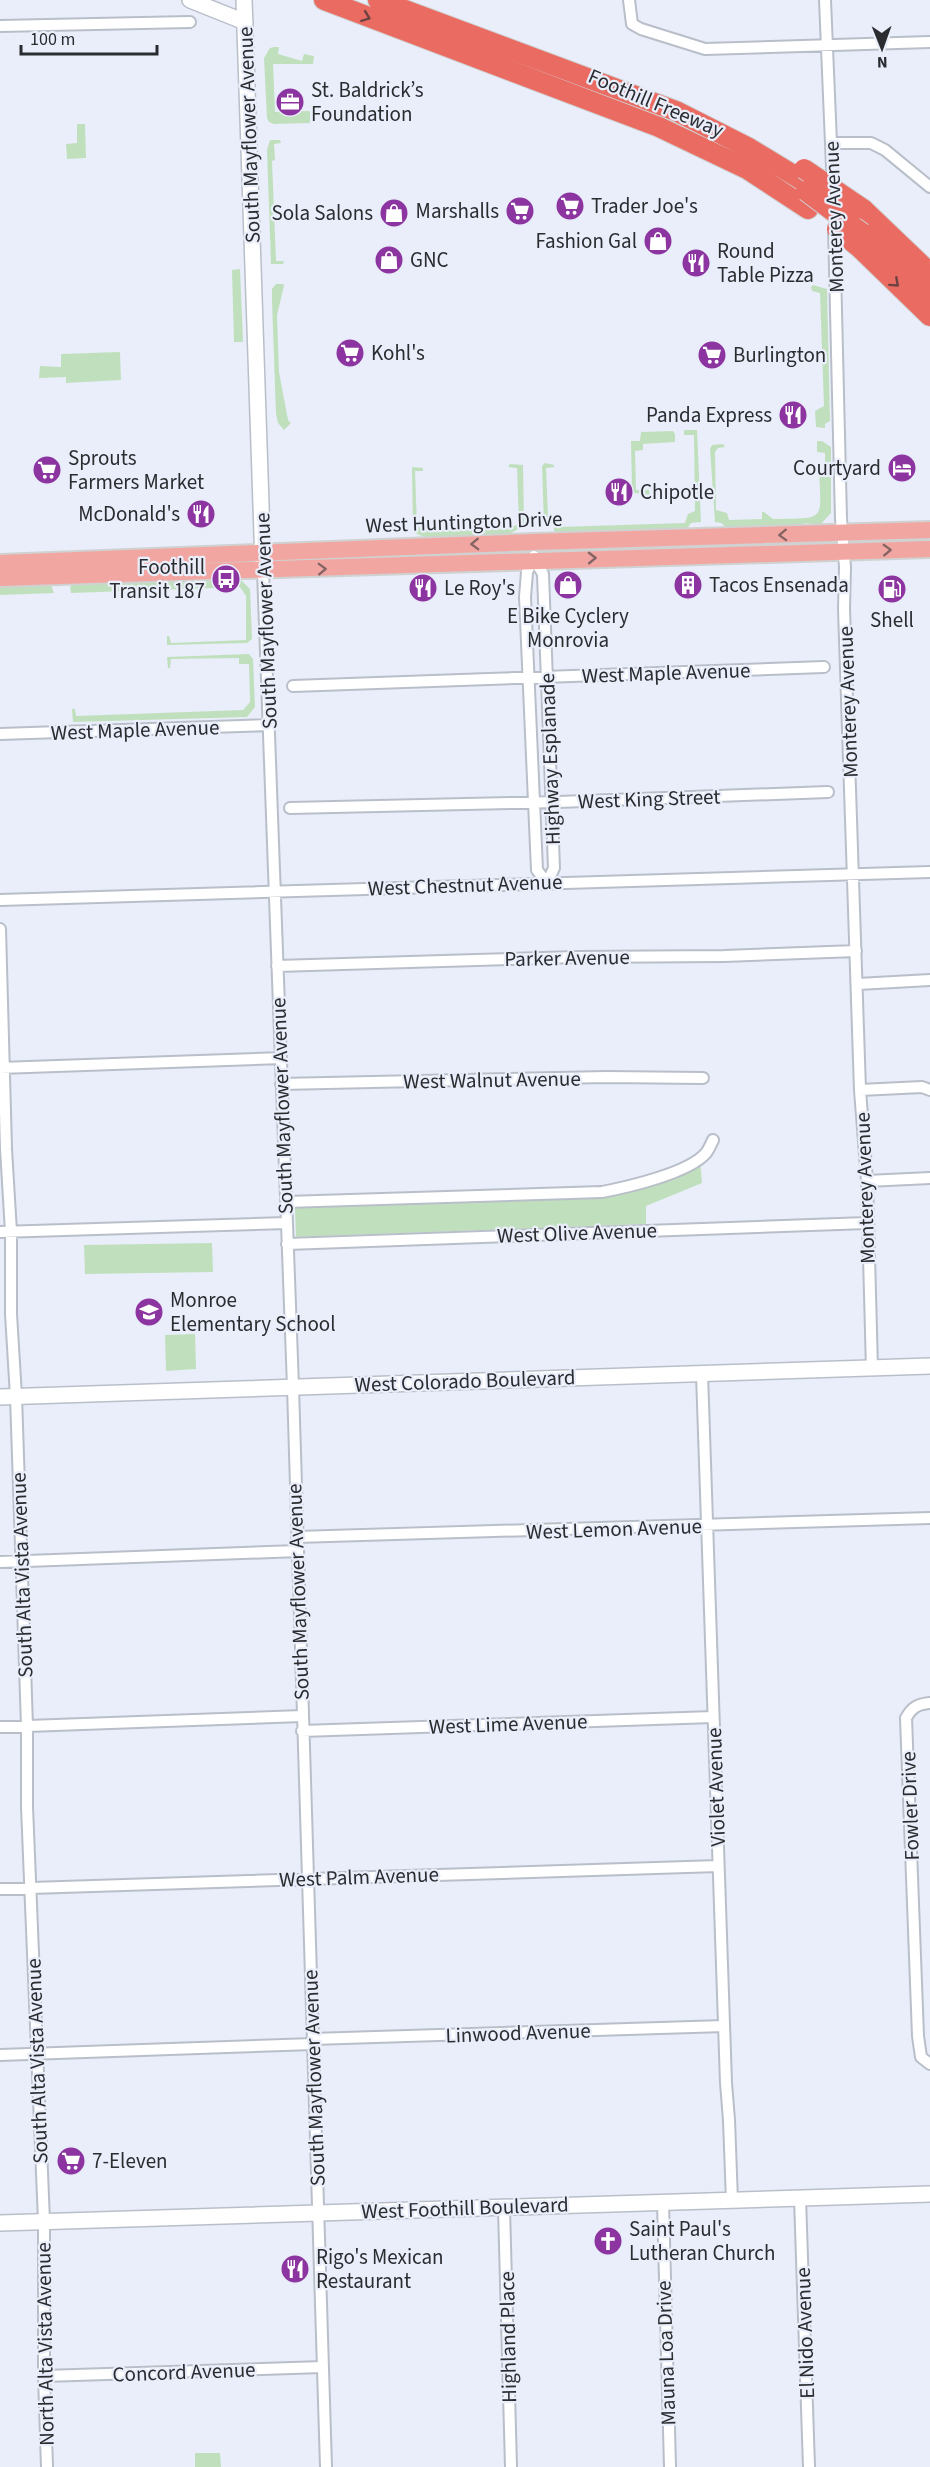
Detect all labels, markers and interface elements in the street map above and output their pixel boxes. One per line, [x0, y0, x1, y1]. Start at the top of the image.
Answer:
one-way arrow [361, 9, 371, 22]
scale bar [21, 18, 158, 56]
north arrow [852, 18, 912, 78]
street label: South Mayflower Avenue [230, 26, 268, 244]
text: 100 m [30, 27, 75, 52]
text: N [877, 51, 888, 73]
street label: Foothill Freeway [584, 61, 728, 145]
place label: St. Baldrick’s Foundation [311, 75, 424, 129]
office icon: St. Baldrick’s Foundation [274, 86, 306, 118]
street label: Monterey Avenue [816, 141, 852, 293]
supermarket icon: Trader Joe's [554, 190, 586, 222]
place label: Trader Joe's [591, 191, 698, 221]
supermarket icon: Marshalls [504, 195, 536, 227]
place label: Marshalls [416, 196, 499, 226]
shop icon: Sola Salons [378, 197, 410, 229]
place label: Sola Salons [271, 198, 373, 228]
shop icon: Fashion Gal [642, 225, 674, 257]
place label: Fashion Gal [535, 226, 637, 256]
place label: Round Table Pizza [717, 236, 814, 290]
shop icon: GNC [373, 244, 405, 276]
place label: GNC [410, 245, 449, 275]
restaurant icon: Round Table Pizza [680, 247, 712, 279]
one-way arrow [889, 276, 899, 287]
supermarket icon: Kohl's [334, 337, 366, 369]
place label: Kohl's [371, 338, 425, 368]
supermarket icon: Burlington [696, 339, 728, 371]
place label: Burlington [733, 340, 826, 370]
restaurant icon: Panda Express [777, 399, 809, 431]
place label: Panda Express [646, 400, 772, 430]
place label: Sprouts Farmers Market [68, 443, 204, 497]
hotel icon: Courtyard [886, 452, 918, 484]
place label: Courtyard [793, 453, 881, 483]
supermarket icon: Sprouts Farmers Market [31, 454, 63, 486]
restaurant icon: Chipotle [603, 476, 635, 508]
place label: Chipotle [640, 477, 714, 507]
restaurant icon: McDonald's [185, 498, 217, 530]
place label: McDonald's [78, 499, 180, 529]
street label: West Huntington Drive [365, 504, 563, 540]
street label: South Mayflower Avenue [247, 512, 285, 730]
one-way arrow [779, 528, 788, 541]
one-way arrow [470, 538, 479, 551]
one-way arrow [883, 544, 892, 556]
place label: Foothill Transit 187 [109, 552, 205, 606]
one-way arrow [588, 552, 597, 564]
one-way arrow [317, 562, 326, 575]
bus stop icon: Foothill Transit 187 [210, 563, 242, 595]
shop icon: E Bike Cyclery Monrovia [552, 569, 584, 601]
building icon: Tacos Ensenada [672, 569, 704, 601]
place label: Tacos Ensenada [709, 570, 849, 600]
restaurant icon: Le Roy's [407, 572, 439, 604]
place label: Le Roy's [444, 573, 515, 603]
fuel station icon: Shell [876, 573, 908, 605]
place label: E Bike Cyclery Monrovia [507, 601, 629, 655]
place label: Shell [870, 605, 914, 635]
street label: Monterey Avenue [830, 626, 866, 778]
street label: West Maple Avenue [581, 655, 751, 691]
street label: Highway Esplanade [532, 673, 568, 845]
street label: West Maple Avenue [50, 712, 220, 748]
street label: West King Street [577, 782, 721, 816]
street label: West Chestnut Avenue [367, 867, 563, 903]
street label: Parker Avenue [504, 942, 630, 974]
street label: South Mayflower Avenue [263, 997, 301, 1215]
street label: West Walnut Avenue [403, 1063, 581, 1097]
street label: Monterey Avenue [847, 1112, 883, 1264]
street label: West Olive Avenue [496, 1215, 658, 1251]
place label: Monroe Elementary School [170, 1285, 336, 1339]
school or university icon: Monroe Elementary School [133, 1296, 165, 1328]
street label: West Colorado Boulevard [354, 1362, 576, 1400]
street label: South Alta Vista Avenue [3, 1472, 41, 1678]
street label: South Mayflower Avenue [279, 1483, 317, 1701]
street label: West Lemon Avenue [525, 1511, 703, 1547]
street label: West Lime Avenue [428, 1706, 588, 1742]
street label: Violet Avenue [699, 1727, 733, 1847]
street label: Fowler Drive [893, 1751, 927, 1861]
street label: West Palm Avenue [279, 1859, 439, 1895]
street label: South Alta Vista Avenue [18, 1958, 56, 2164]
street label: South Mayflower Avenue [295, 1969, 333, 2187]
street label: Linwood Avenue [445, 2015, 591, 2051]
supermarket icon: 7-Eleven [55, 2145, 87, 2177]
place label: 7-Eleven [92, 2146, 168, 2176]
street label: West Foothill Boulevard [361, 2189, 569, 2227]
place label: Saint Paul's Lutheran Church [629, 2214, 775, 2268]
church icon: Saint Paul's Lutheran Church [592, 2225, 624, 2257]
street label: North Alta Vista Avenue [28, 2242, 62, 2446]
place label: Rigo's Mexican Restaurant [316, 2242, 444, 2296]
restaurant icon: Rigo's Mexican Restaurant [279, 2253, 311, 2285]
street label: El Nido Avenue [788, 2267, 822, 2399]
street label: Highland Place [492, 2271, 524, 2403]
street label: Mauna Loa Drive [648, 2280, 684, 2426]
street label: Concord Avenue [112, 2355, 256, 2389]

